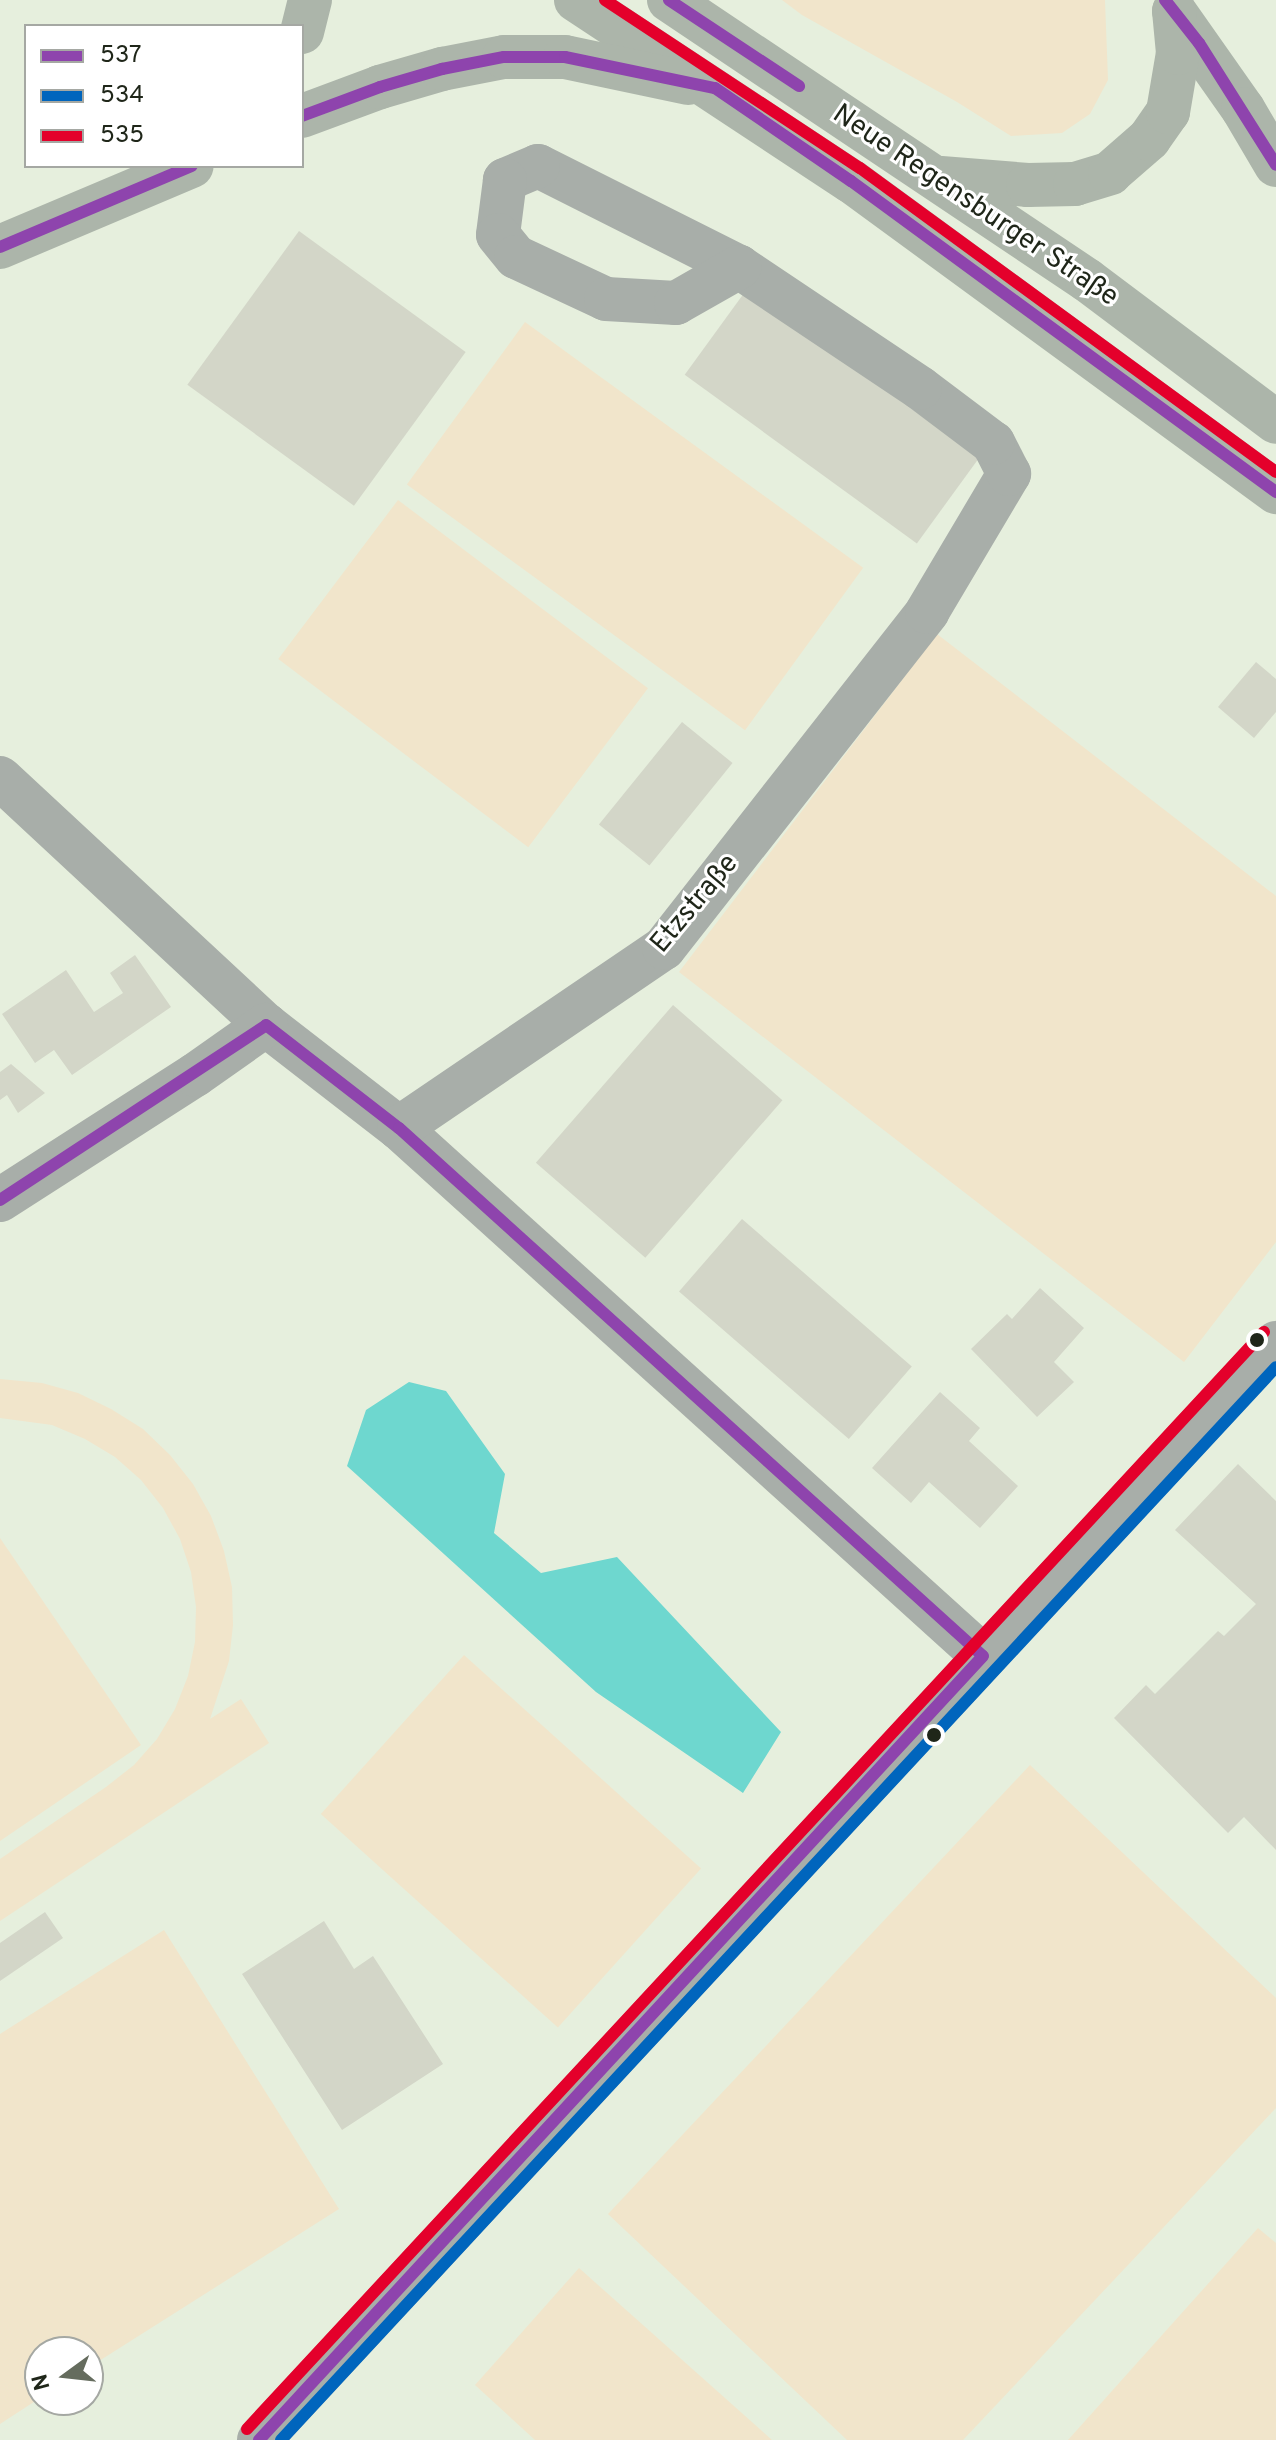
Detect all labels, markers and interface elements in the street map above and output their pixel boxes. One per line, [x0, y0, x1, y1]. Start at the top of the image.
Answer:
legend [24, 24, 304, 168]
text: 537 [100, 41, 142, 71]
text: 534 [100, 81, 144, 111]
street label: Neue Regensburger Straße [826, 98, 1124, 314]
text: 535 [100, 121, 144, 151]
street label: Etzstraße [644, 848, 746, 960]
unlabelled marker [1249, 1332, 1265, 1348]
unlabelled marker [926, 1727, 942, 1743]
north arrow [24, 2336, 104, 2416]
text: N [27, 2371, 57, 2393]

